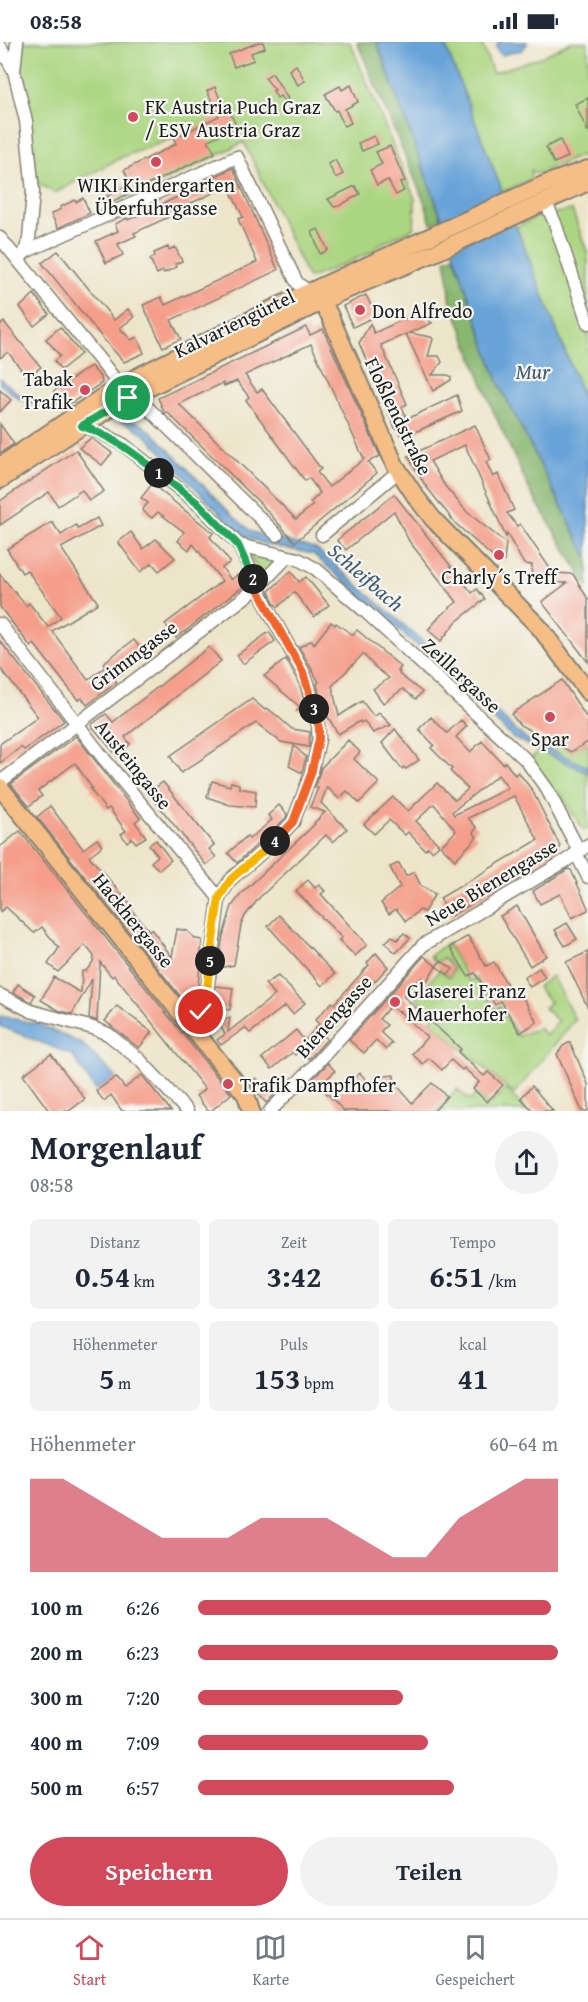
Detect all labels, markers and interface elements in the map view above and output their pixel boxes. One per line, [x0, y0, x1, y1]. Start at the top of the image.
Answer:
text: 08:58 [30, 5, 82, 37]
place label: FK Austria Puch Graz / ESV Austria Graz [145, 92, 321, 144]
marker: FK Austria Puch Graz / ESV Austria Graz [126, 110, 140, 124]
marker: WIKI Kindergarten Überfuhrgasse [149, 155, 163, 169]
place label: WIKI Kindergarten Überfuhrgasse [77, 170, 235, 222]
street label: Kalvariengürtel [169, 281, 300, 365]
place label: Don Alfredo [372, 296, 472, 325]
marker: Don Alfredo [353, 303, 367, 317]
street label: Floßlendstraße [358, 352, 440, 480]
water label: Mur [516, 356, 551, 387]
place label: Tabak Trafik [22, 364, 74, 416]
pin [102, 372, 153, 423]
icon: arrive [111, 381, 144, 414]
marker: Tabak Trafik [78, 383, 92, 397]
pin: 1 [144, 458, 174, 488]
text: 1 [155, 461, 163, 485]
water label: Schleifbach [321, 535, 411, 619]
marker: Charly´s Treff [492, 548, 506, 562]
place label: Charly´s Treff [441, 562, 559, 591]
pin: 2 [238, 564, 268, 594]
text: 2 [249, 567, 257, 591]
street label: Grimmgasse [83, 612, 183, 698]
street label: Zeillergasse [416, 631, 508, 719]
pin: 3 [299, 694, 329, 724]
text: 3 [310, 697, 318, 721]
marker: Spar [543, 710, 557, 724]
street label: Austeingasse [88, 713, 180, 815]
place label: Spar [531, 724, 569, 753]
pin: 4 [260, 826, 290, 856]
text: 4 [271, 829, 279, 853]
street label: Neue Bienengasse [419, 831, 563, 933]
street label: Hackhergasse [87, 866, 181, 974]
pin: 5 [195, 946, 225, 976]
text: 5 [206, 949, 214, 973]
street label: Bienengasse [288, 968, 378, 1064]
place label: Glaserei Franz Mauerhofer [407, 976, 526, 1028]
pin [175, 986, 226, 1037]
icon: check [184, 995, 217, 1028]
marker: Glaserei Franz Mauerhofer [388, 995, 402, 1009]
place label: Trafik Dampfhofer [240, 1070, 396, 1099]
marker: Trafik Dampfhofer [221, 1077, 235, 1091]
text: Morgenlauf [30, 1123, 202, 1171]
button: share [495, 1131, 558, 1194]
text: 08:58 [30, 1170, 73, 1199]
text: Distanz [90, 1230, 140, 1254]
text: Zeit [281, 1230, 307, 1254]
text: Tempo [450, 1230, 496, 1254]
text: 0.54 [75, 1254, 130, 1298]
text: 3:42 [266, 1254, 322, 1298]
text: 6:51 [429, 1254, 484, 1298]
text: km [130, 1269, 155, 1293]
text: /km [484, 1269, 517, 1293]
text: Höhenmeter [73, 1332, 157, 1356]
text: Puls [280, 1332, 308, 1356]
text: kcal [459, 1332, 487, 1356]
text: 5 [99, 1356, 114, 1400]
text: 153 [254, 1356, 301, 1400]
text: 41 [457, 1356, 489, 1400]
text: m [114, 1371, 131, 1395]
text: bpm [301, 1371, 334, 1395]
text: Höhenmeter [30, 1429, 136, 1458]
text: 60–64 m [489, 1429, 558, 1458]
text: 100 m [30, 1593, 83, 1622]
text: 6:26 [126, 1593, 160, 1622]
text: 200 m [30, 1638, 83, 1667]
text: 6:23 [126, 1638, 160, 1667]
text: 300 m [30, 1683, 83, 1712]
text: 7:20 [126, 1683, 160, 1712]
text: 400 m [30, 1728, 83, 1757]
text: 7:09 [126, 1728, 160, 1757]
text: 500 m [30, 1773, 83, 1802]
text: 6:57 [126, 1773, 160, 1802]
button: Speichern [30, 1837, 288, 1906]
button: Teilen [300, 1837, 558, 1906]
tab: Start [73, 1931, 106, 1991]
tab: Karte [252, 1931, 289, 1991]
tab: Gespeichert [435, 1931, 515, 1991]

